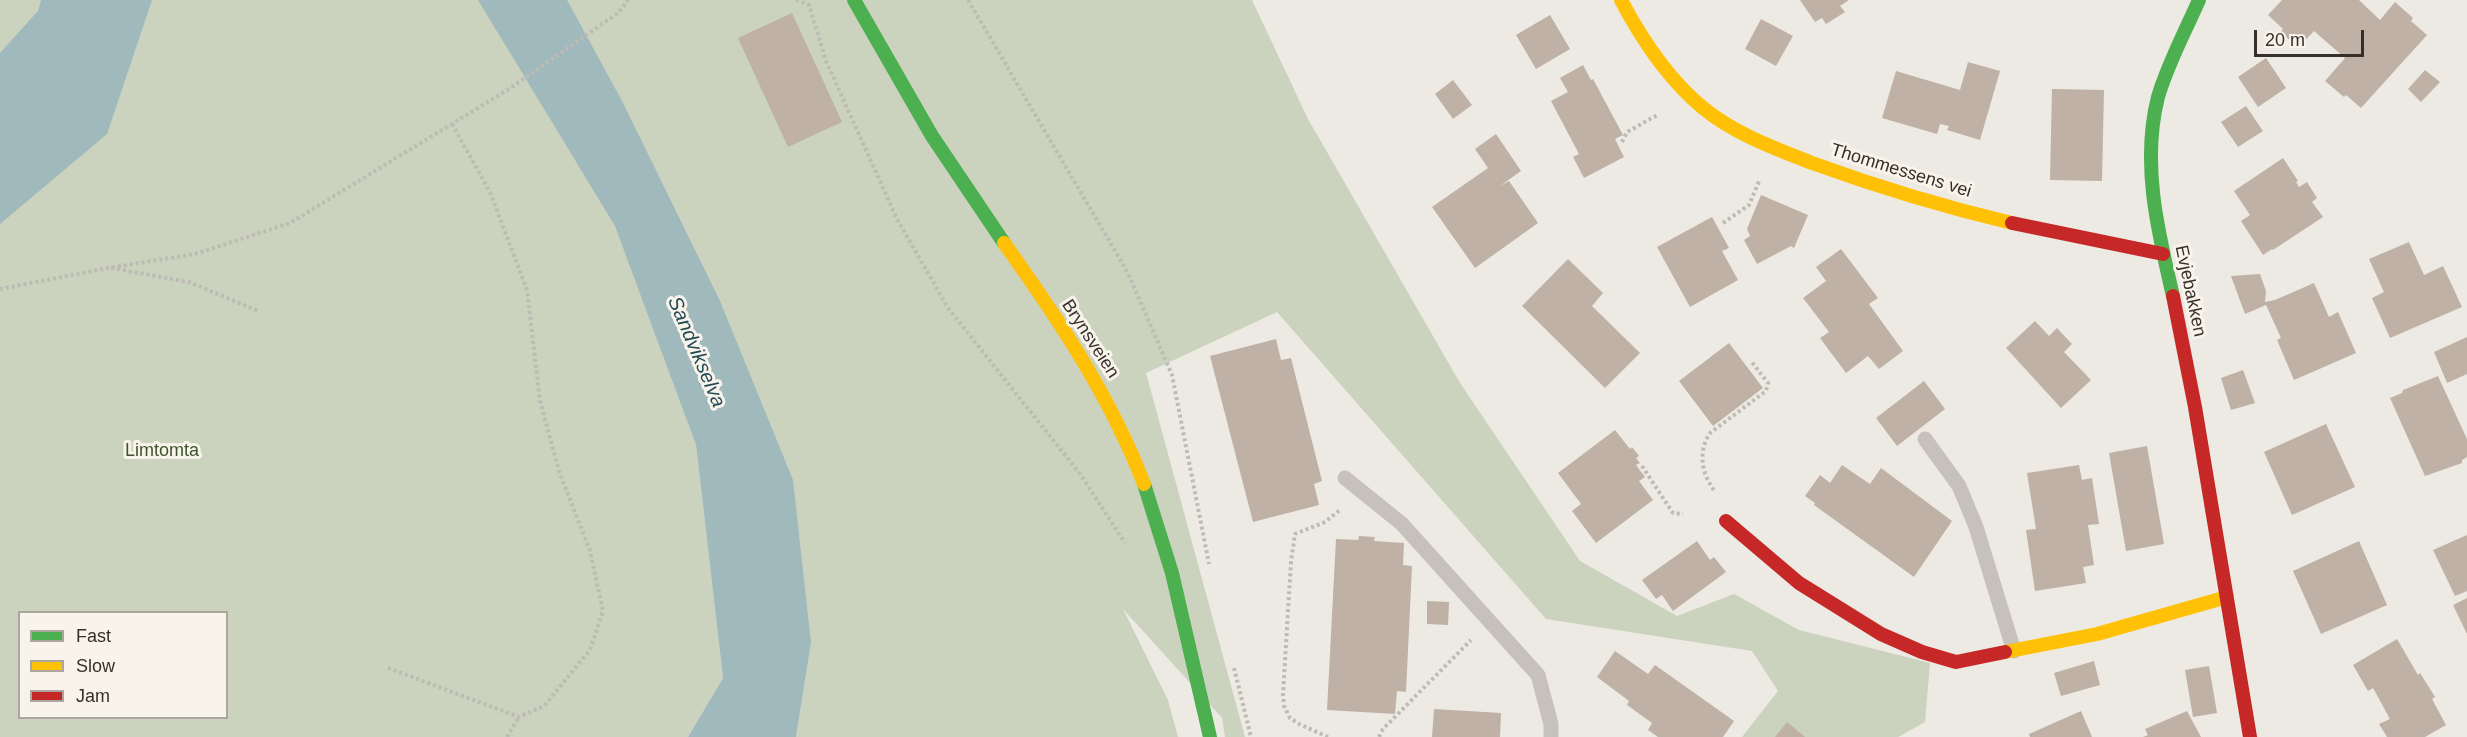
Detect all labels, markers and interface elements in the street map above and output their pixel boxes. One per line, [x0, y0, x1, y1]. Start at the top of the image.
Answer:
scale bar [2257, 18, 2366, 56]
text: 20 m [2265, 30, 2305, 50]
street label: Thommessens vei [1828, 139, 1974, 203]
street label: Evjebakken [2170, 243, 2210, 339]
water label: Sandvikselva [662, 293, 730, 411]
street label: Brynsveien [1057, 296, 1123, 382]
park label: Limtomta [125, 440, 199, 462]
legend [18, 611, 228, 719]
text: Fast [76, 626, 111, 646]
text: Slow [76, 656, 115, 676]
text: Jam [76, 686, 110, 706]

